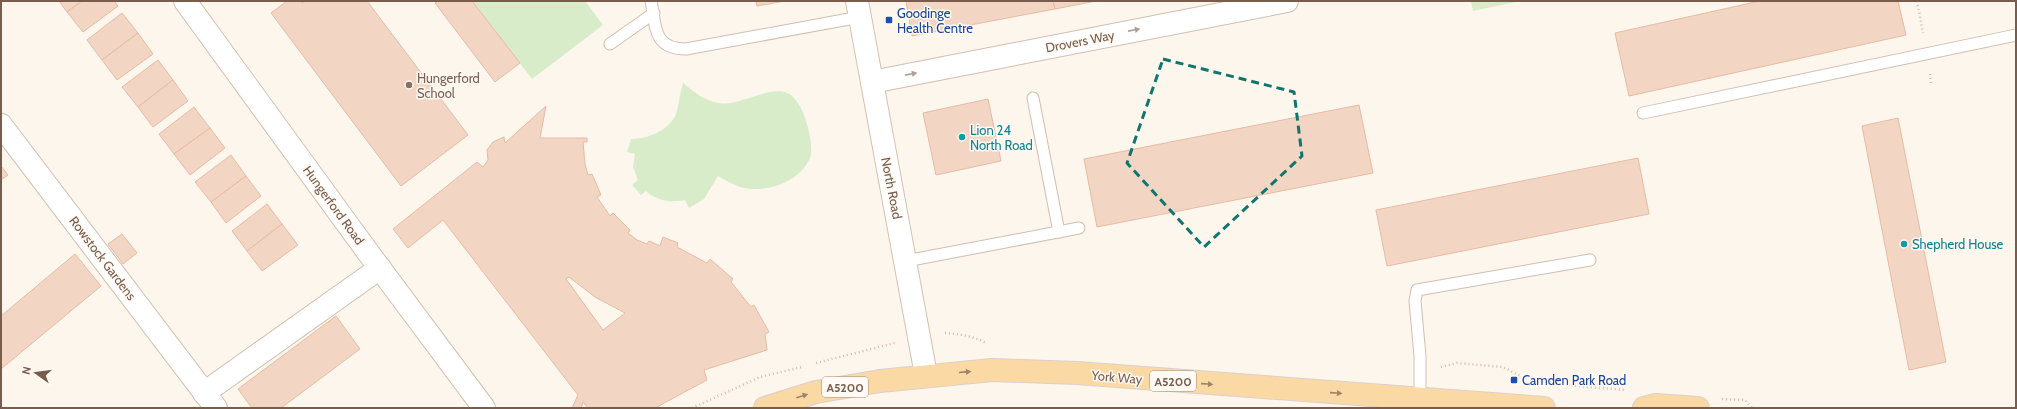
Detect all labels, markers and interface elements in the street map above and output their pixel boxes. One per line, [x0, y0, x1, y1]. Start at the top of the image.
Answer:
place label: Goodinge Health Centre [897, 5, 973, 36]
marker: Goodinge Health Centre [884, 15, 894, 25]
street label: Drovers Way [1044, 26, 1116, 56]
one-way arrow [1128, 27, 1140, 33]
place label: Hungerford School [417, 70, 480, 101]
one-way arrow [904, 71, 917, 77]
marker: Hungerford School [404, 80, 414, 90]
place label: Lion 24 North Road [970, 122, 1033, 153]
marker: Lion 24 North Road [957, 132, 967, 142]
street label: North Road [878, 156, 906, 220]
street label: Hungerford Road [300, 162, 368, 248]
street label: Rowstock Gardens [66, 213, 140, 304]
place label: Shepherd House [1912, 236, 2004, 252]
marker: Shepherd House [1899, 239, 1909, 249]
north arrow [16, 353, 56, 393]
text: N [19, 365, 34, 376]
street label: York Way [1090, 367, 1143, 387]
one-way arrow [959, 368, 971, 375]
road number: A5200 [1150, 371, 1196, 391]
place label: Camden Park Road [1522, 372, 1626, 388]
marker: Camden Park Road [1509, 375, 1519, 385]
road number: A5200 [822, 377, 868, 397]
one-way arrow [1201, 380, 1213, 387]
one-way arrow [1330, 390, 1342, 397]
one-way arrow [797, 393, 809, 399]

